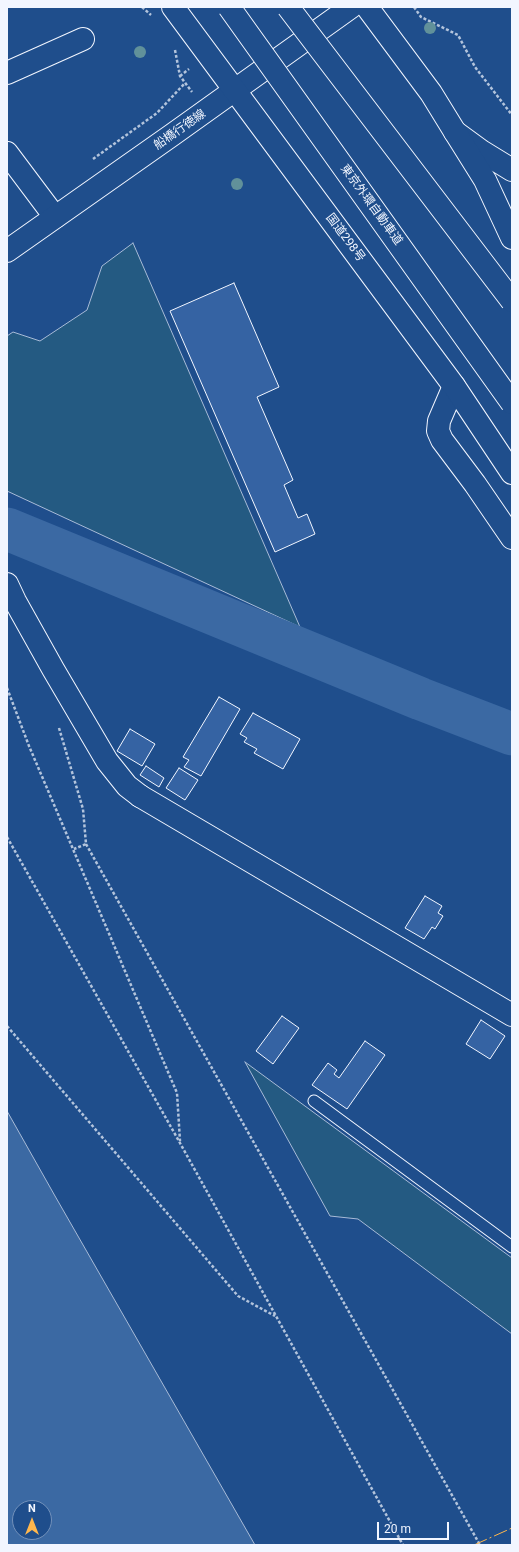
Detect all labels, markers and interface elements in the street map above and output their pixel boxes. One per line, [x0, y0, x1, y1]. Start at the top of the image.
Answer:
street label: 船橋行徳線 [151, 107, 209, 153]
street label: 東京外環自動車道 [337, 162, 405, 248]
street label: 国道298号 [322, 211, 368, 265]
north arrow [12, 1500, 52, 1540]
text: N [28, 1502, 36, 1515]
scale bar [379, 1514, 451, 1540]
text: 20 m [384, 1522, 411, 1536]

